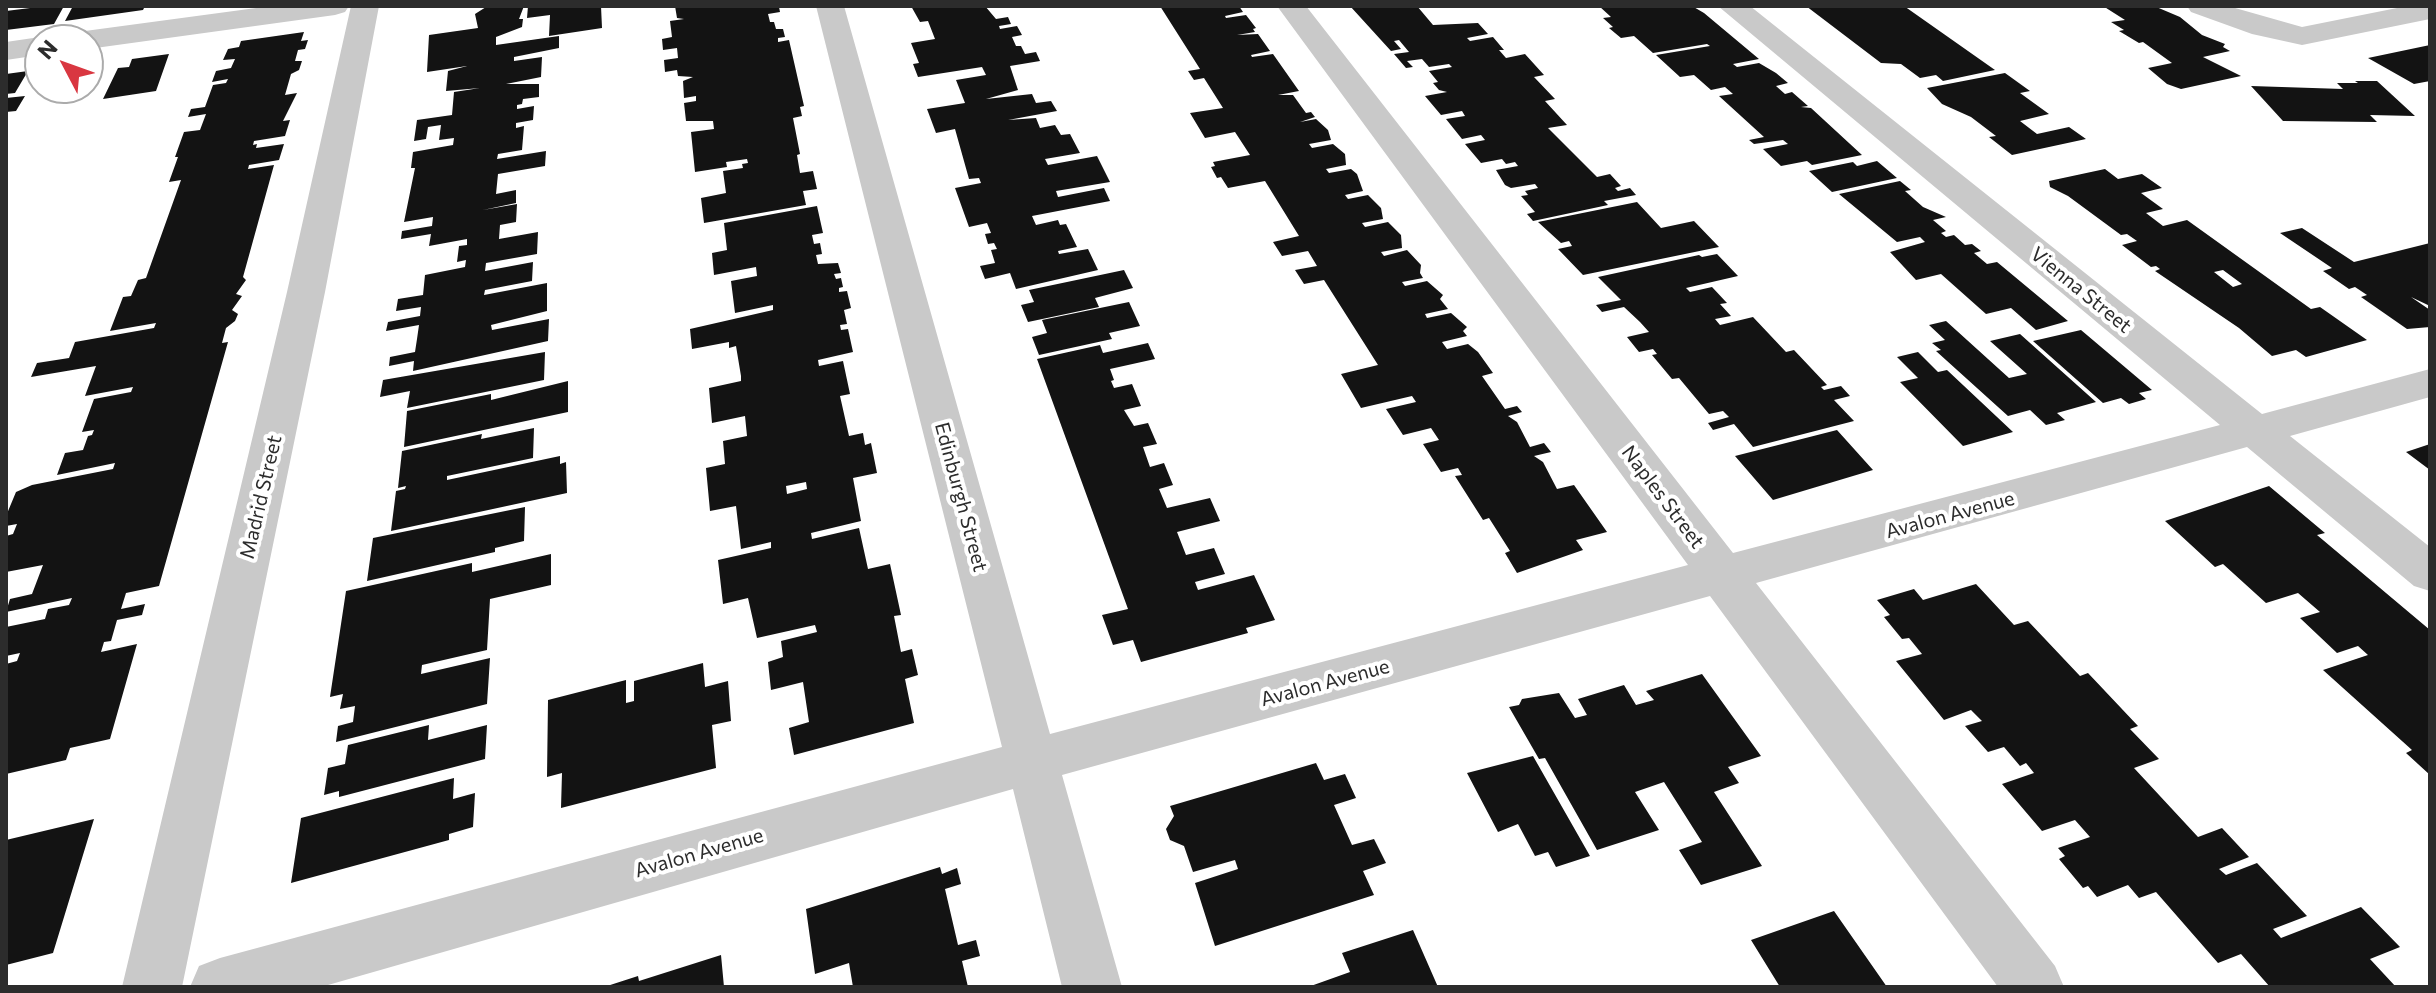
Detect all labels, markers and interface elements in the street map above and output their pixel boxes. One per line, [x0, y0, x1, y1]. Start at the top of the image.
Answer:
north arrow [24, 24, 104, 104]
text: N [31, 34, 63, 64]
street label: Vienna Street [2026, 242, 2136, 338]
street label: Edinburgh Street [930, 420, 992, 574]
street label: Madrid Street [235, 433, 287, 561]
street label: Naples Street [1617, 441, 1709, 553]
street label: Avalon Avenue [1883, 486, 2017, 544]
street label: Avalon Avenue [1258, 654, 1392, 712]
street label: Avalon Avenue [632, 823, 766, 883]

